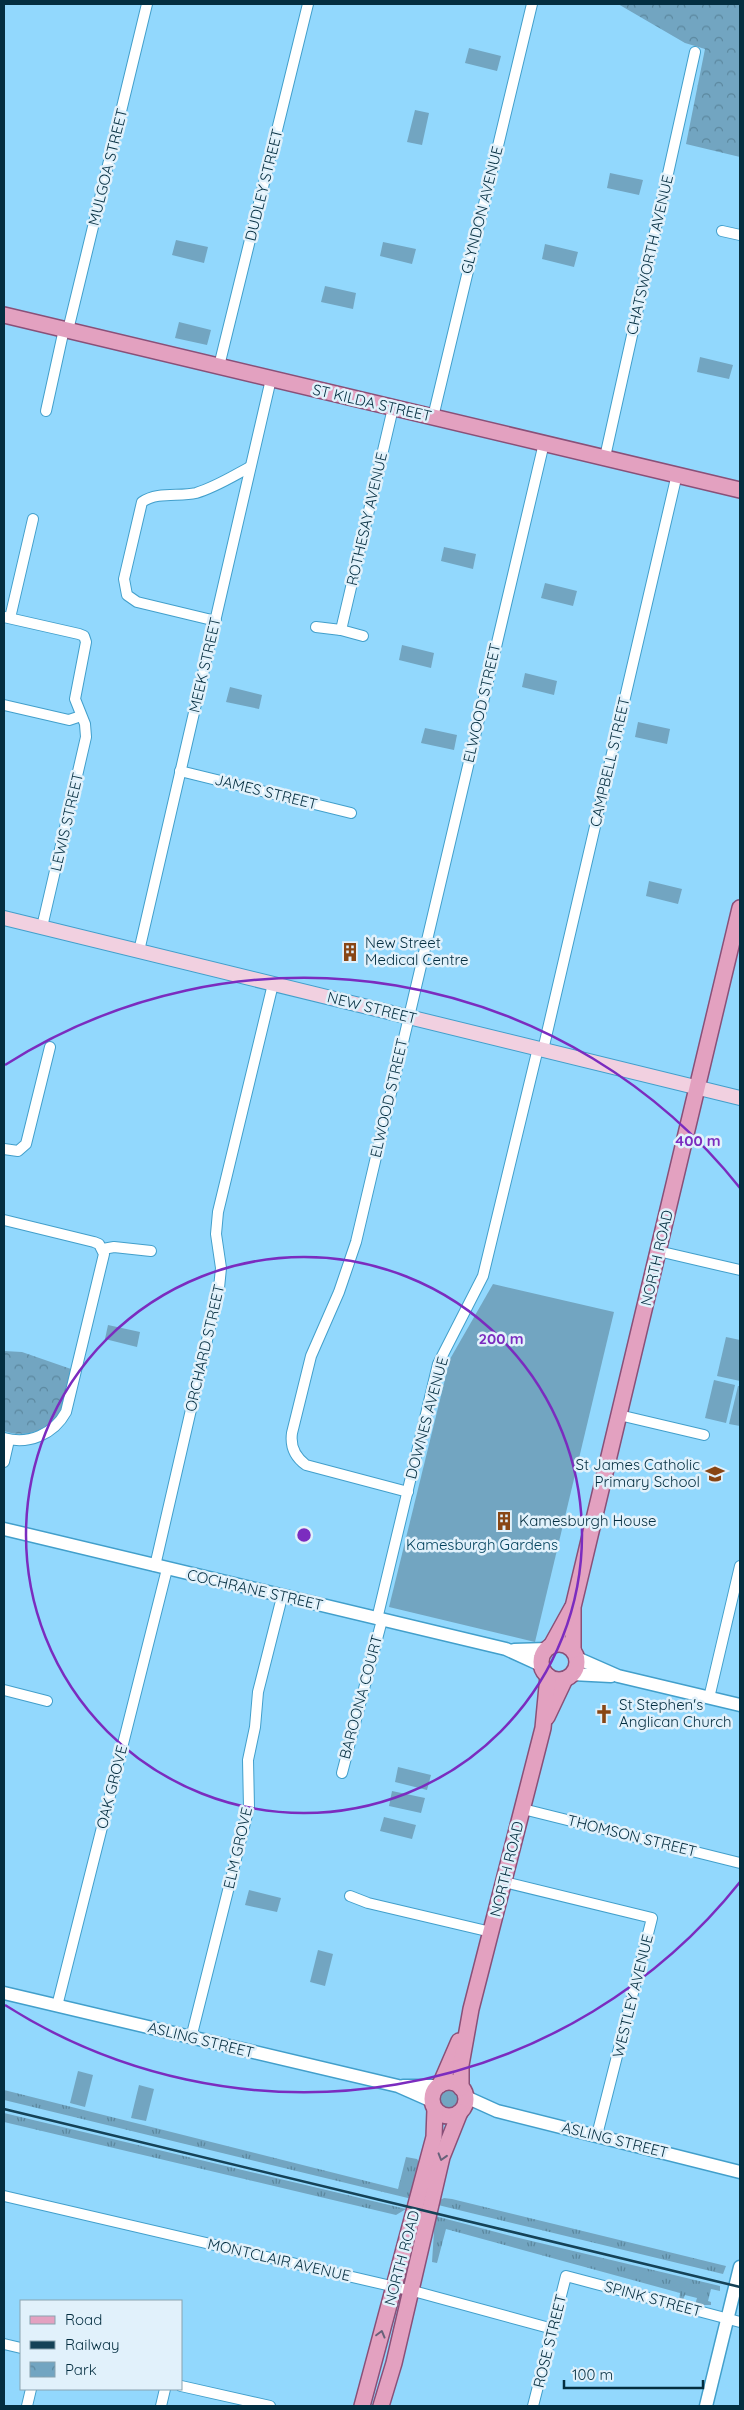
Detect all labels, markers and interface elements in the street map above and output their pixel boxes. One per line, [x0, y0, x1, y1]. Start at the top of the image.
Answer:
street label: MULGOA STREET [84, 106, 131, 228]
street label: DUDLEY STREET [240, 127, 287, 243]
street label: GLYNDON AVENUE [456, 144, 507, 276]
street label: CHATSWORTH AVENUE [622, 173, 677, 337]
street label: ST KILDA STREET [311, 380, 433, 425]
street label: ROTHESAY AVENUE [342, 450, 391, 587]
street label: MEEK STREET [184, 615, 225, 714]
street label: ELWOOD STREET [459, 641, 504, 764]
street label: CAMPBELL STREET [585, 695, 634, 829]
street label: JAMES STREET [213, 770, 319, 813]
street label: LEWIS STREET [46, 771, 87, 873]
place label: New Street Medical Centre [365, 933, 469, 969]
building icon: New Street Medical Centre [339, 941, 361, 963]
street label: NEW STREET [325, 987, 419, 1028]
street label: ELWOOD STREET [366, 1036, 411, 1159]
text: 400 m [675, 1131, 721, 1150]
street label: NORTH ROAD [636, 1208, 677, 1308]
street label: ORCHARD STREET [181, 1282, 228, 1413]
text: 200 m [479, 1329, 524, 1348]
street label: DOWNES AVENUE [401, 1355, 452, 1481]
place label: St James Catholic Primary School [575, 1455, 700, 1491]
school or university icon: St James Catholic Primary School [704, 1463, 726, 1485]
building icon: Kamesburgh House [493, 1510, 515, 1532]
place label: Kamesburgh House [519, 1511, 656, 1530]
centre of rings [295, 1526, 313, 1544]
park label: Kamesburgh Gardens [406, 1535, 558, 1554]
street label: COCHRANE STREET [185, 1565, 325, 1614]
street label: BAROONA COURT [335, 1633, 386, 1761]
place label: St Stephen's Anglican Church [619, 1695, 732, 1731]
church icon: St Stephen's Anglican Church [593, 1703, 615, 1725]
street label: OAK GROVE [92, 1743, 131, 1831]
street label: ELM GROVE [219, 1805, 256, 1891]
street label: THOMSON STREET [566, 1810, 699, 1861]
street label: NORTH ROAD [485, 1819, 528, 1919]
street label: WESTLEY AVENUE [608, 1932, 657, 2060]
street label: ASLING STREET [146, 2017, 256, 2062]
street label: ASLING STREET [560, 2117, 670, 2162]
one-way arrow [438, 2152, 448, 2161]
street label: NORTH ROAD [380, 2208, 423, 2308]
street label: MONTCLAIR AVENUE [206, 2234, 352, 2285]
street label: SPINK STREET [602, 2276, 704, 2321]
street label: ROSE STREET [529, 2292, 570, 2390]
legend [20, 2300, 182, 2390]
text: Road [65, 2310, 102, 2329]
one-way arrow [376, 2330, 386, 2338]
text: Railway [65, 2335, 120, 2354]
scale bar [564, 2358, 703, 2390]
text: Park [65, 2360, 97, 2379]
text: 100 m [572, 2365, 613, 2384]

